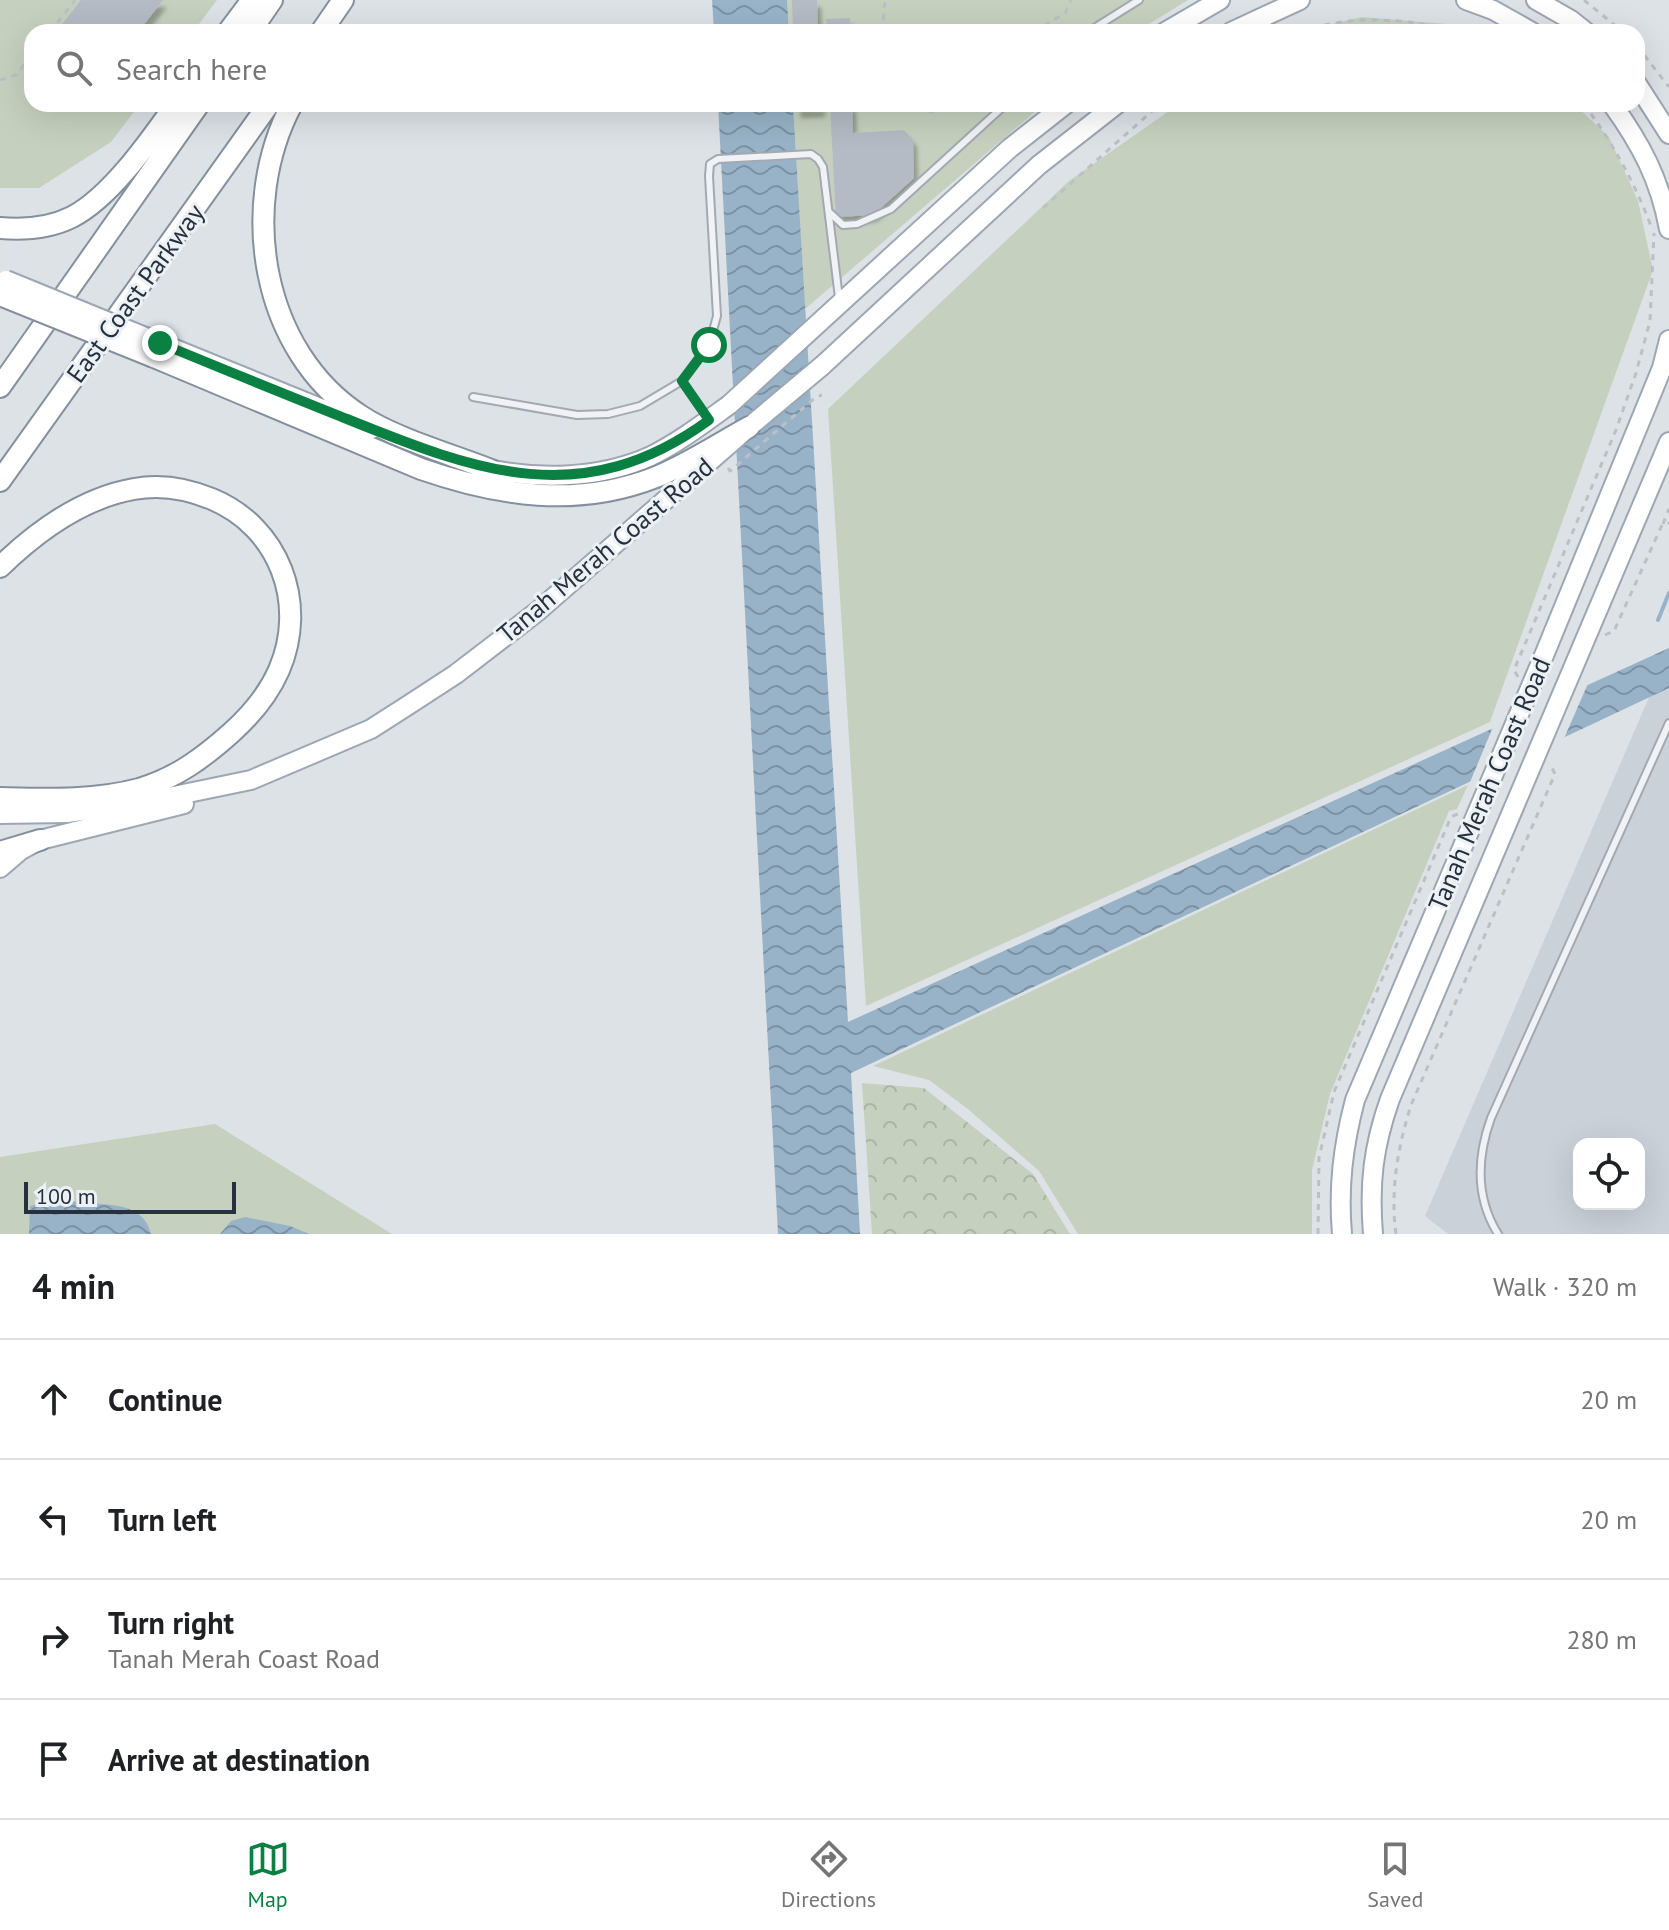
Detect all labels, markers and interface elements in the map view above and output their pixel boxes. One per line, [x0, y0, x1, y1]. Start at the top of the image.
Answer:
search box [24, 24, 1645, 112]
icon: search [52, 46, 96, 90]
text: Search here [116, 49, 267, 88]
street label: East Coast Parkway [59, 197, 211, 389]
route end [142, 325, 178, 361]
route start [691, 327, 727, 363]
street label: Tanah Merah Coast Road [490, 450, 720, 650]
street label: Tanah Merah Coast Road [1421, 652, 1557, 916]
map controls [1573, 1138, 1645, 1210]
button: locate [1573, 1138, 1645, 1210]
scale bar [24, 1178, 236, 1214]
text: 100 m [36, 1182, 96, 1210]
text: 4 min [32, 1264, 115, 1308]
text: Walk · 320 m [1493, 1270, 1637, 1303]
icon: ahead [32, 1377, 76, 1421]
text: Continue [108, 1380, 222, 1419]
text: 20 m [1581, 1383, 1637, 1416]
icon: left [32, 1497, 76, 1541]
text: Turn left [108, 1500, 216, 1539]
text: 20 m [1581, 1503, 1637, 1536]
text: Turn right [108, 1603, 234, 1642]
icon: right [32, 1617, 76, 1661]
text: 280 m [1566, 1623, 1637, 1656]
text: Tanah Merah Coast Road [108, 1642, 380, 1675]
icon: arrive [32, 1737, 76, 1781]
text: Arrive at destination [108, 1740, 370, 1779]
tab: Map [246, 1837, 290, 1913]
tab: Directions [781, 1837, 876, 1913]
tab: Saved [1367, 1837, 1423, 1913]

